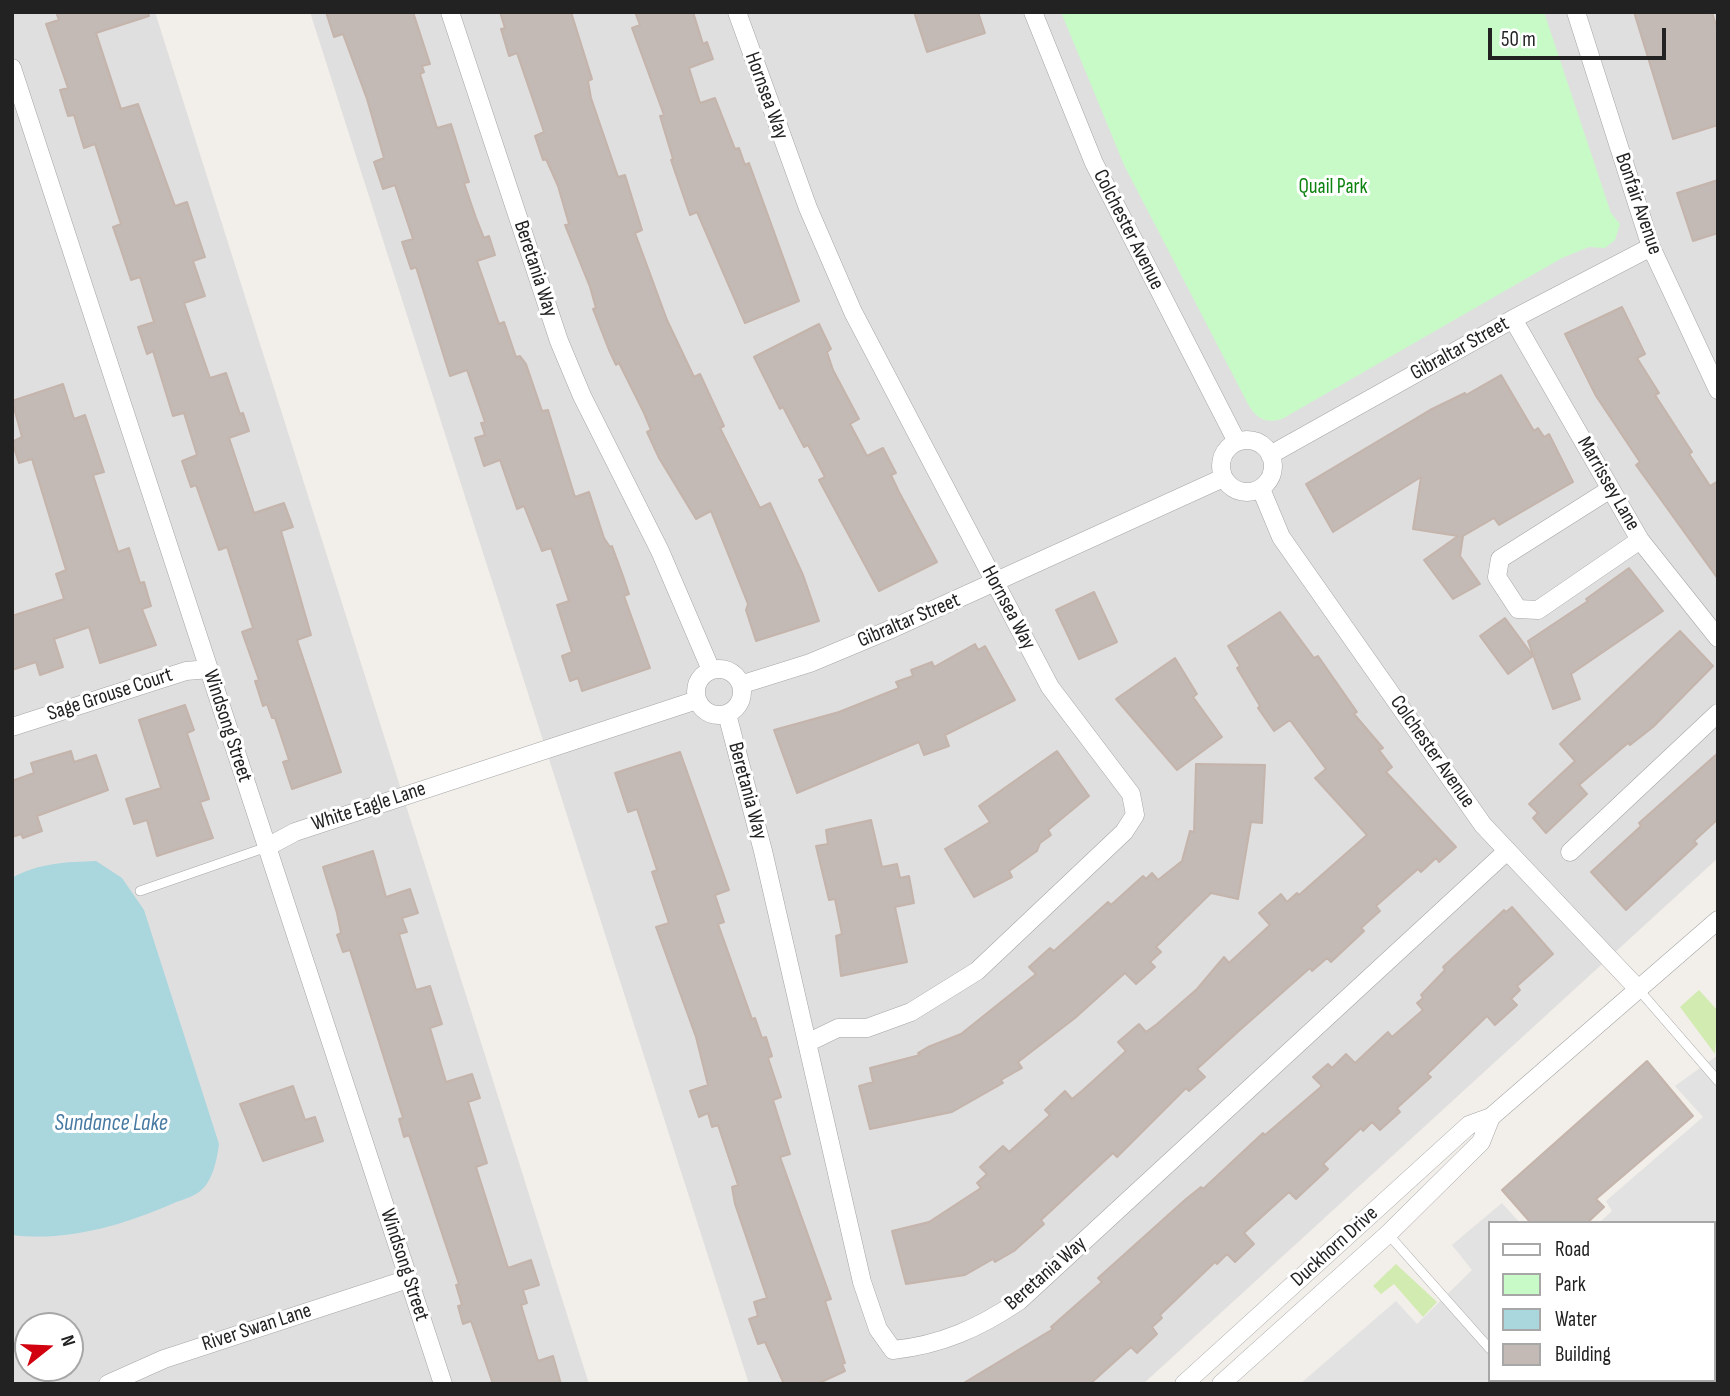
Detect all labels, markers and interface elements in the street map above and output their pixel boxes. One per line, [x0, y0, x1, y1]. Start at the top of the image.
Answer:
scale bar [1492, 14, 1670, 58]
text: 50 m [1501, 27, 1536, 52]
street label: Hornsea Way [739, 49, 793, 143]
street label: Bonfair Avenue [1609, 150, 1667, 258]
street label: Colchester Avenue [1087, 166, 1169, 294]
park label: Quail Park [1298, 175, 1368, 201]
street label: Beretania Way [508, 218, 562, 320]
street label: Gibraltar Street [1406, 312, 1514, 386]
street label: Marrissey Lane [1571, 432, 1645, 536]
street label: Hornsea Way [976, 562, 1040, 654]
street label: Gibraltar Street [854, 588, 964, 654]
street label: Sage Grouse Court [44, 663, 176, 727]
street label: Windsong Street [197, 667, 257, 785]
street label: Colchester Avenue [1384, 691, 1480, 813]
street label: Beretania Way [722, 740, 772, 842]
street label: White Eagle Lane [309, 777, 429, 837]
water label: Sundance Lake [54, 1110, 168, 1138]
street label: Duckhorn Drive [1286, 1201, 1384, 1293]
street label: Windsong Street [374, 1206, 434, 1324]
legend [1488, 1221, 1716, 1382]
street label: Beretania Way [1000, 1232, 1092, 1316]
text: Road [1555, 1237, 1590, 1262]
text: Park [1555, 1272, 1586, 1297]
street label: River Swan Lane [199, 1298, 315, 1358]
text: Water [1555, 1307, 1597, 1332]
north arrow [14, 1312, 84, 1382]
text: N [55, 1333, 80, 1349]
text: Building [1555, 1342, 1611, 1367]

